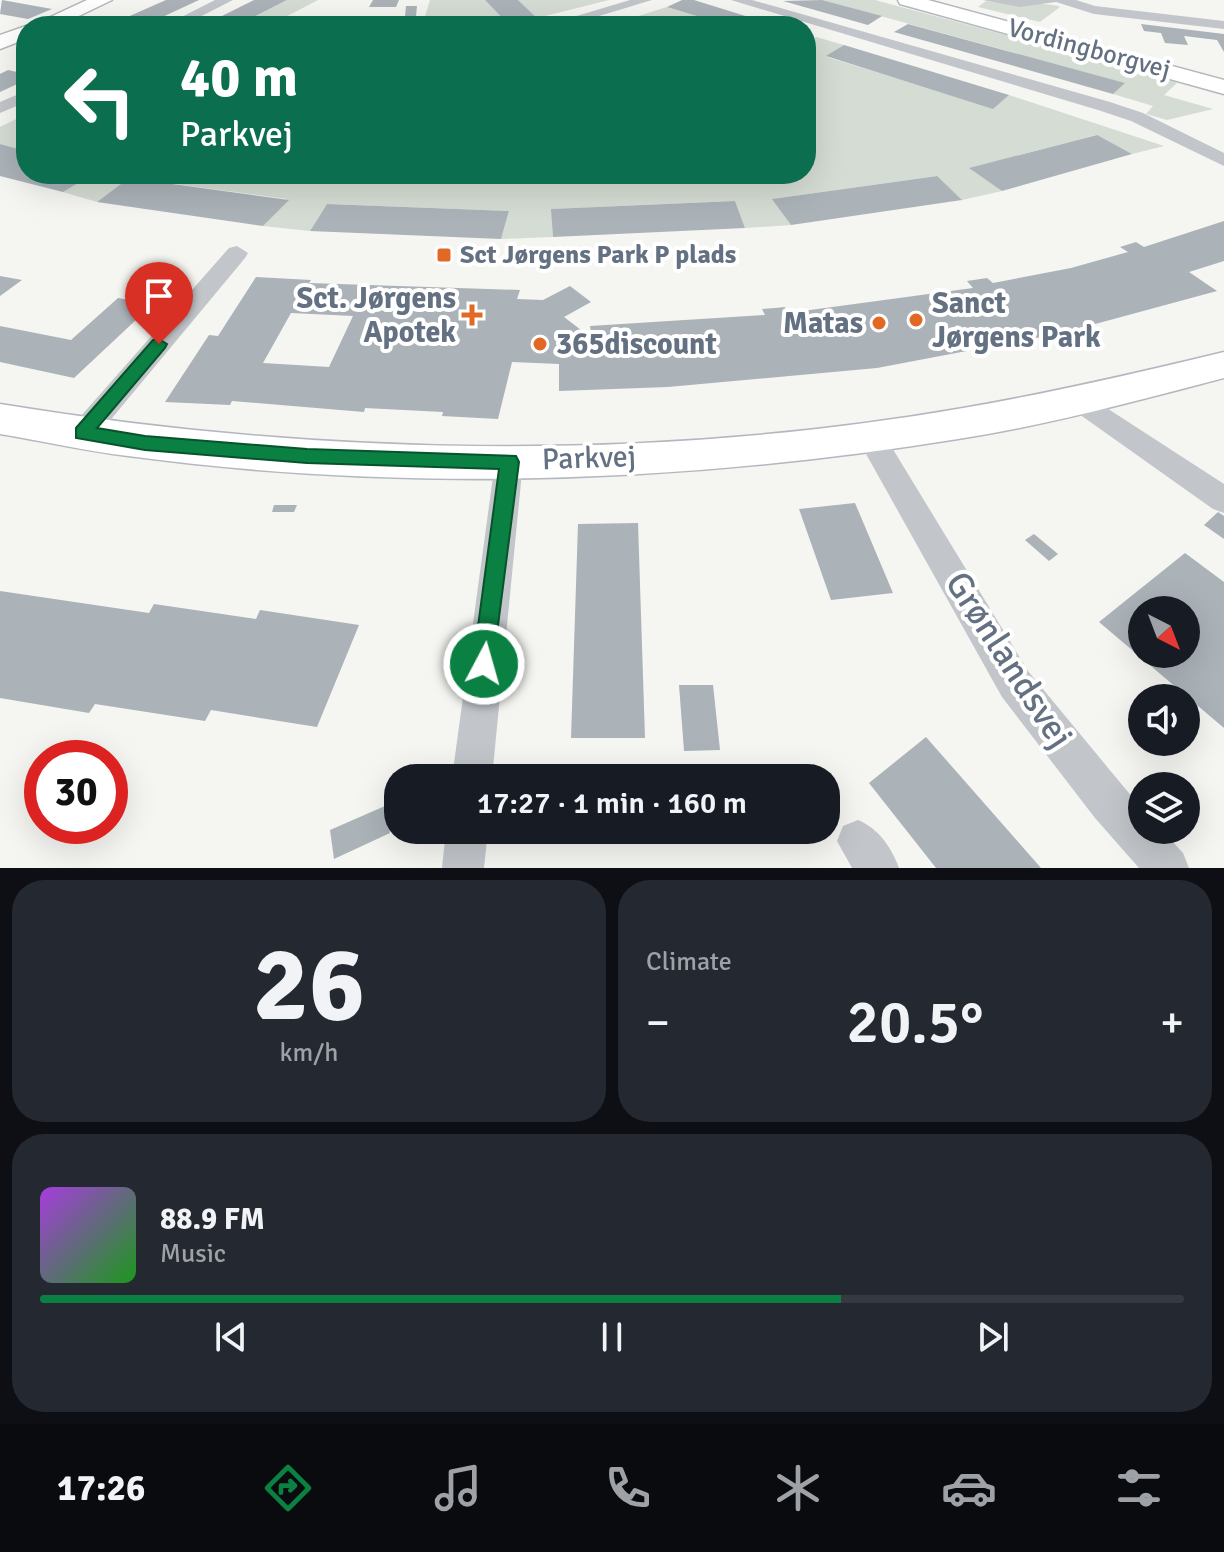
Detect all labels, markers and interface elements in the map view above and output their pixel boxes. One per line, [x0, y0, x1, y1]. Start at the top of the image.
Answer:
street label: Vordingborgvej [1004, 12, 1174, 86]
text: 40 m [180, 43, 298, 112]
icon: left [48, 48, 152, 152]
text: Parkvej [180, 112, 293, 157]
place label: Sct Jørgens Park P plads [460, 239, 736, 271]
marker: Sct Jørgens Park P plads [435, 246, 453, 264]
pin [125, 262, 193, 344]
icon: arrive [137, 274, 181, 318]
place label: Sct. Jørgens Apotek [296, 280, 456, 351]
place label: Sanct Jørgens Park [932, 285, 1101, 356]
place label: Matas [783, 305, 863, 342]
marker: Sct. Jørgens Apotek [463, 306, 481, 324]
marker: Sanct Jørgens Park [907, 311, 925, 329]
marker: Matas [870, 314, 888, 332]
place label: 365discount [556, 326, 717, 363]
marker: 365discount [531, 335, 549, 353]
street label: Parkvej [541, 438, 637, 478]
street label: Grønlandsvej [935, 563, 1083, 757]
north arrow [1128, 596, 1200, 668]
map controls [1128, 596, 1200, 844]
position arrow [442, 622, 526, 706]
button: sound [1128, 684, 1200, 756]
speed limit sign: 30 [24, 740, 128, 844]
button: layers [1128, 772, 1200, 844]
text: 17:27 · 1 min · 160 m [477, 785, 747, 822]
text: 26 [253, 921, 365, 1049]
text: Climate [646, 946, 732, 978]
text: 20.5° [847, 986, 983, 1060]
text: − [646, 996, 670, 1050]
text: + [1160, 996, 1184, 1050]
text: km/h [280, 1037, 338, 1069]
text: 88.9 FM [160, 1201, 265, 1238]
text: Music [160, 1238, 226, 1270]
icon: previous [209, 1315, 253, 1359]
icon: pause [590, 1315, 634, 1359]
icon: next [971, 1315, 1015, 1359]
icon: directions [260, 1460, 316, 1516]
icon: music [430, 1460, 486, 1516]
icon: phone [600, 1460, 656, 1516]
icon: climate [770, 1460, 826, 1516]
icon: car [941, 1460, 997, 1516]
icon: filters [1111, 1460, 1167, 1516]
text: 17:26 [57, 1466, 145, 1511]

